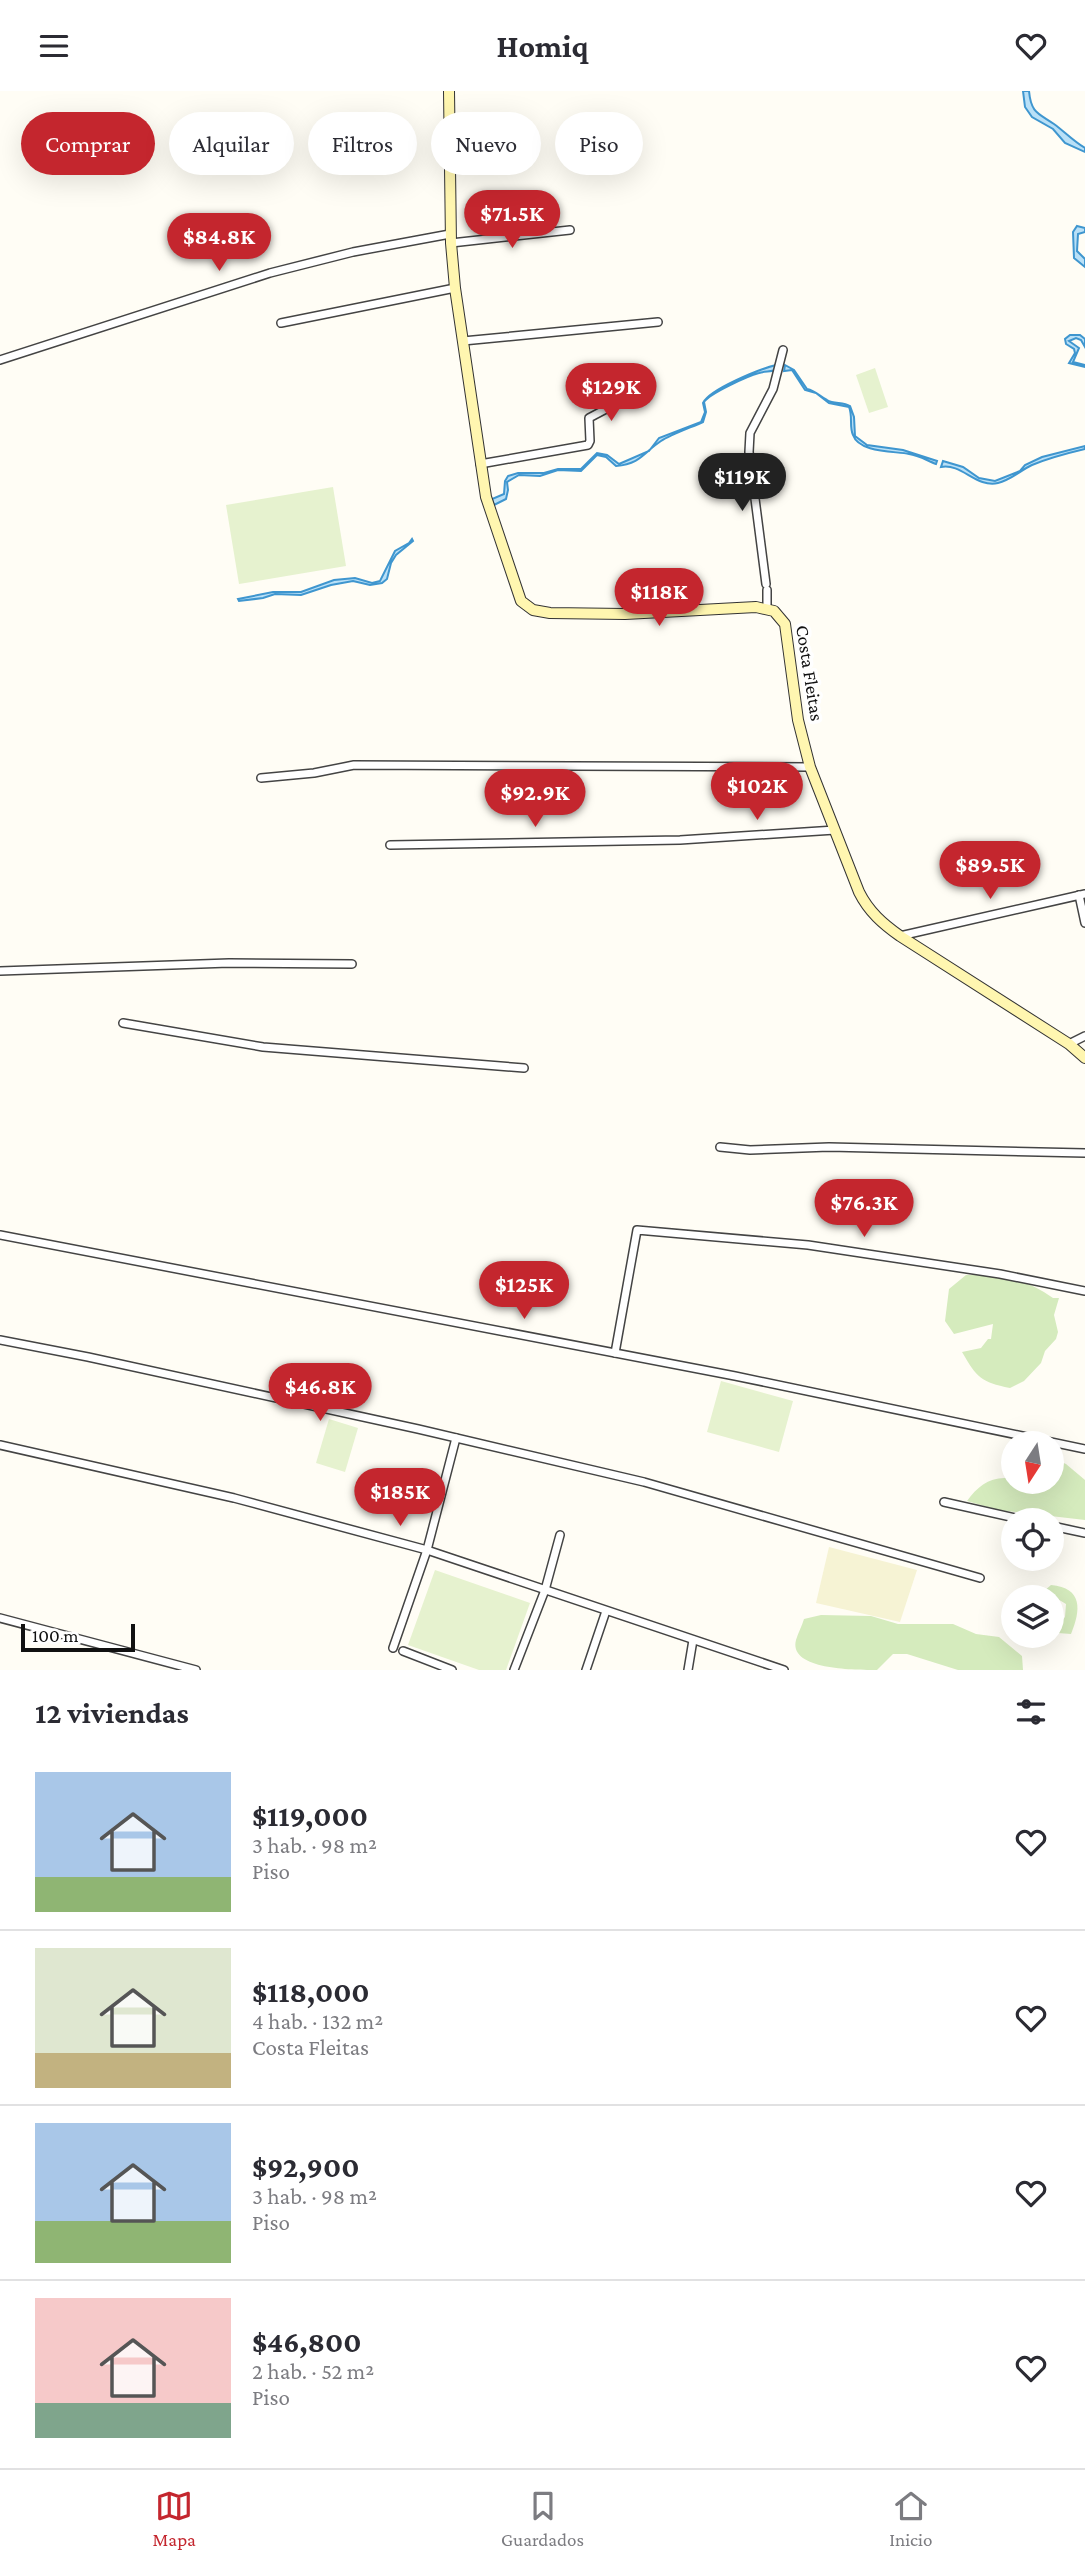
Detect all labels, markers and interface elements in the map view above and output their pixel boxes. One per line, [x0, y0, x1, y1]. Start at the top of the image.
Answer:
icon: menu [35, 27, 73, 65]
icon: heart [1012, 27, 1050, 65]
text: Homiq [496, 28, 589, 64]
chip: Comprar [21, 112, 155, 175]
chip: Alquilar [169, 112, 294, 175]
chip: Filtros [308, 112, 417, 175]
chip: Nuevo [431, 112, 541, 175]
chip: Piso [555, 112, 643, 175]
pin: $71.5K [455, 191, 569, 250]
text: $71.5K [480, 200, 544, 226]
pin: $84.8K [162, 213, 276, 273]
text: $84.8K [183, 223, 255, 249]
pin: $129K [562, 363, 660, 423]
text: $129K [582, 373, 640, 399]
pin: $119K [693, 453, 791, 513]
text: $119K [714, 463, 770, 489]
pin: $118K [610, 568, 708, 628]
text: $118K [631, 578, 687, 604]
street label: Costa Fleitas [792, 624, 828, 722]
pin: $102K [708, 763, 806, 822]
pin: $92.9K [478, 769, 592, 829]
text: $102K [727, 772, 787, 798]
text: $92.9K [501, 779, 570, 805]
pin: $89.5K [933, 841, 1047, 901]
text: $89.5K [955, 851, 1025, 877]
pin: $76.3K [807, 1179, 921, 1239]
text: $76.3K [831, 1189, 897, 1215]
pin: $125K [475, 1261, 573, 1321]
text: $125K [495, 1271, 553, 1297]
pin: $46.8K [263, 1363, 377, 1423]
text: $46.8K [285, 1373, 355, 1399]
north arrow [1001, 1431, 1064, 1495]
map controls [1001, 1431, 1064, 1648]
pin: $185K [351, 1469, 449, 1528]
text: $185K [370, 1478, 430, 1504]
button: locate [1001, 1508, 1064, 1571]
button: layers [1001, 1585, 1064, 1648]
scale bar [21, 1621, 135, 1653]
text: 100 m [32, 1625, 79, 1646]
icon: filters [1012, 1693, 1050, 1731]
text: 12 viviendas [35, 1696, 189, 1729]
text: $119,000 [252, 1799, 368, 1832]
icon: home [91, 1800, 175, 1884]
icon: heart [1012, 1823, 1050, 1861]
text: 3 hab. · 98 m² [252, 1832, 377, 1858]
text: Piso [252, 1858, 290, 1884]
text: $118,000 [252, 1975, 370, 2008]
icon: home [91, 1976, 175, 2060]
icon: heart [1012, 1999, 1050, 2037]
text: 4 hab. · 132 m² [252, 2008, 383, 2034]
text: Costa Fleitas [252, 2034, 369, 2060]
text: $92,900 [252, 2150, 359, 2183]
icon: home [91, 2151, 175, 2235]
icon: heart [1012, 2174, 1050, 2212]
text: 3 hab. · 98 m² [252, 2183, 377, 2209]
text: Piso [252, 2209, 290, 2235]
text: $46,800 [252, 2325, 362, 2358]
icon: home [91, 2326, 175, 2410]
icon: heart [1012, 2349, 1050, 2387]
text: 2 hab. · 52 m² [252, 2358, 374, 2384]
text: Piso [252, 2384, 290, 2410]
tab: Mapa [153, 2487, 196, 2550]
tab: Guardados [501, 2487, 584, 2550]
tab: Inicio [889, 2487, 932, 2550]

